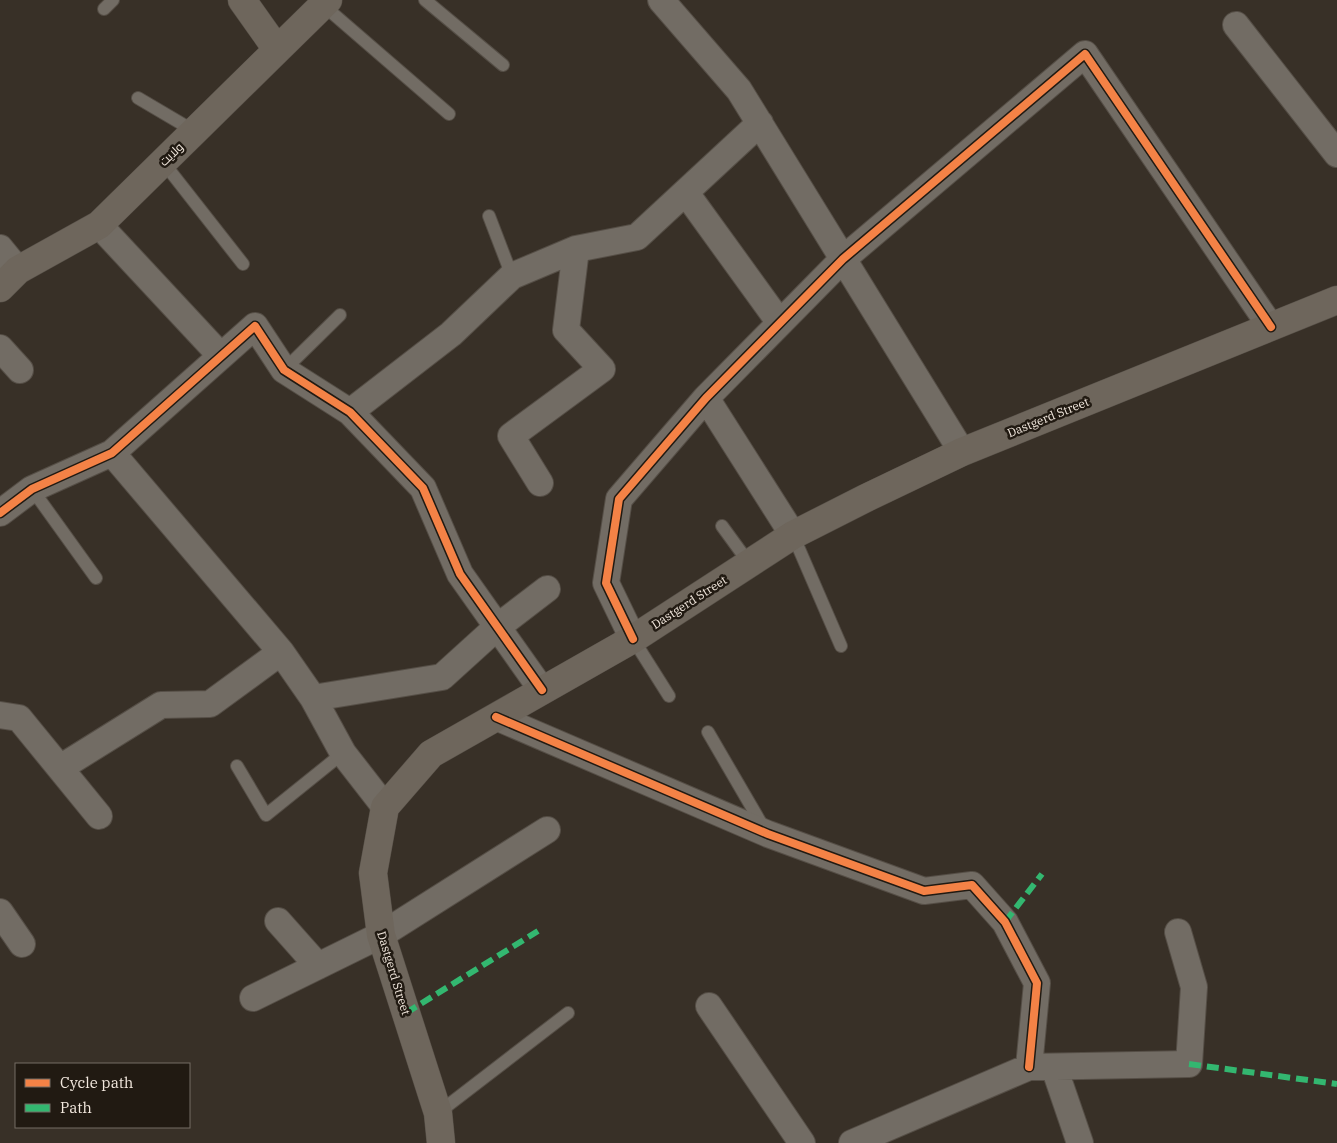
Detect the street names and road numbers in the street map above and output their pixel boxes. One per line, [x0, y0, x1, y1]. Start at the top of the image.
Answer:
street label: ولایت [156, 139, 186, 169]
street label: Dastgerd Street [1005, 394, 1091, 440]
street label: Dastgerd Street [648, 572, 730, 632]
street label: Dastgerd Street [374, 929, 414, 1017]

